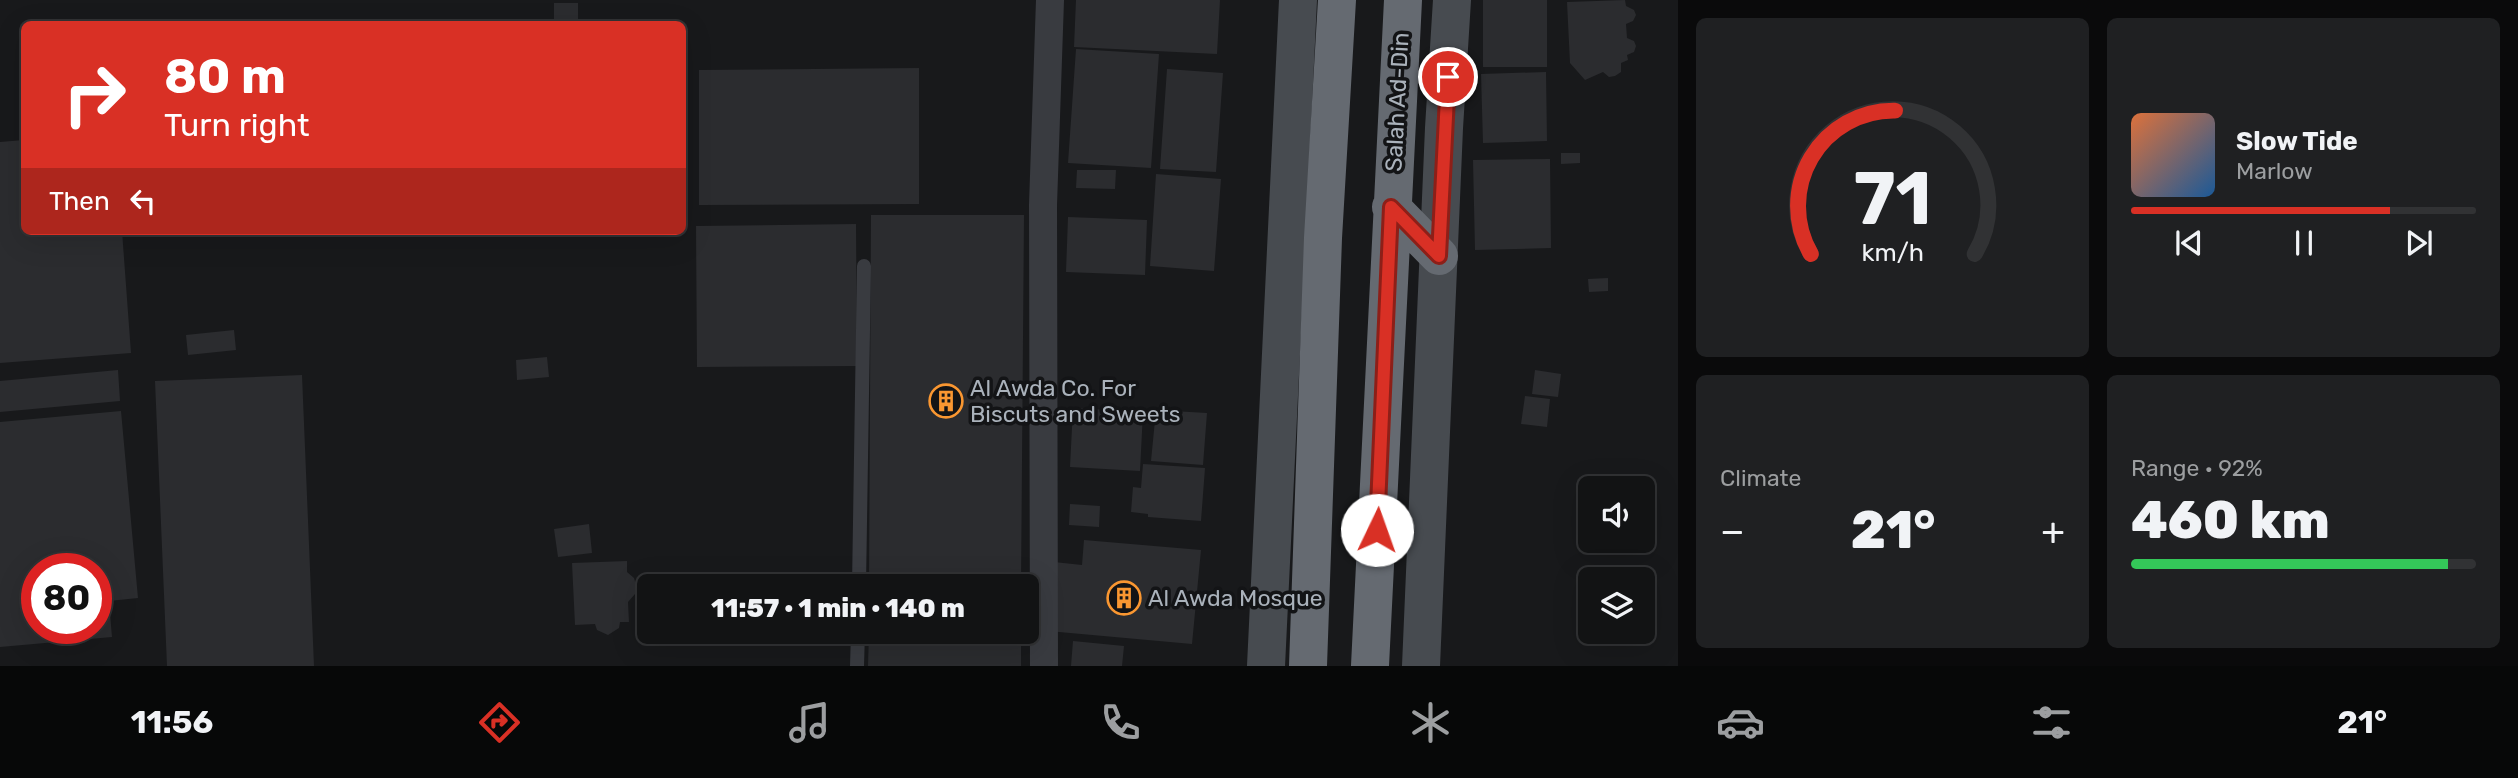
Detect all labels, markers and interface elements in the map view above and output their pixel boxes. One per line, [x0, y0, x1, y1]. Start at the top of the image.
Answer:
street label: Salah Ad-Din [1379, 32, 1415, 172]
text: 80 m [164, 47, 286, 105]
pin [1418, 47, 1478, 107]
icon: right [49, 49, 140, 140]
icon: arrive [1429, 58, 1467, 96]
text: Turn right [164, 106, 309, 144]
text: Slow Tide [2236, 126, 2358, 157]
text: 71 [1854, 156, 1931, 242]
text: Marlow [2236, 157, 2313, 185]
icon: left [124, 182, 162, 220]
text: Then [49, 186, 110, 217]
icon: previous [2170, 224, 2208, 262]
icon: pause [2285, 224, 2323, 262]
icon: next [2400, 224, 2438, 262]
text: km/h [1861, 238, 1924, 267]
place label: Al Awda Co. For Biscuts and Sweets [970, 374, 1180, 428]
building icon: Al Awda Co. For Biscuts and Sweets [927, 382, 965, 420]
text: Range · 92% [2131, 454, 2263, 482]
text: Climate [1720, 464, 1801, 492]
map controls [1578, 476, 1655, 644]
button: sound [1578, 476, 1655, 553]
text: 460 km [2131, 489, 2330, 551]
position arrow [1340, 493, 1414, 567]
text: 21° [1851, 499, 1935, 561]
text: − [1720, 508, 1745, 554]
text: + [2041, 508, 2065, 554]
speed limit sign: 80 [21, 553, 112, 644]
button: layers [1578, 567, 1655, 644]
building icon: Al Awda Mosque [1105, 579, 1143, 617]
place label: Al Awda Mosque [1148, 584, 1323, 612]
text: 11:57 · 1 min · 140 m [711, 593, 965, 624]
icon: directions [475, 698, 524, 747]
icon: music [785, 698, 834, 747]
icon: phone [1096, 698, 1145, 747]
icon: climate [1406, 698, 1455, 747]
icon: car [1716, 698, 1765, 747]
icon: filters [2027, 698, 2076, 747]
text: 11:56 [131, 703, 213, 741]
text: 21° [2337, 703, 2387, 741]

